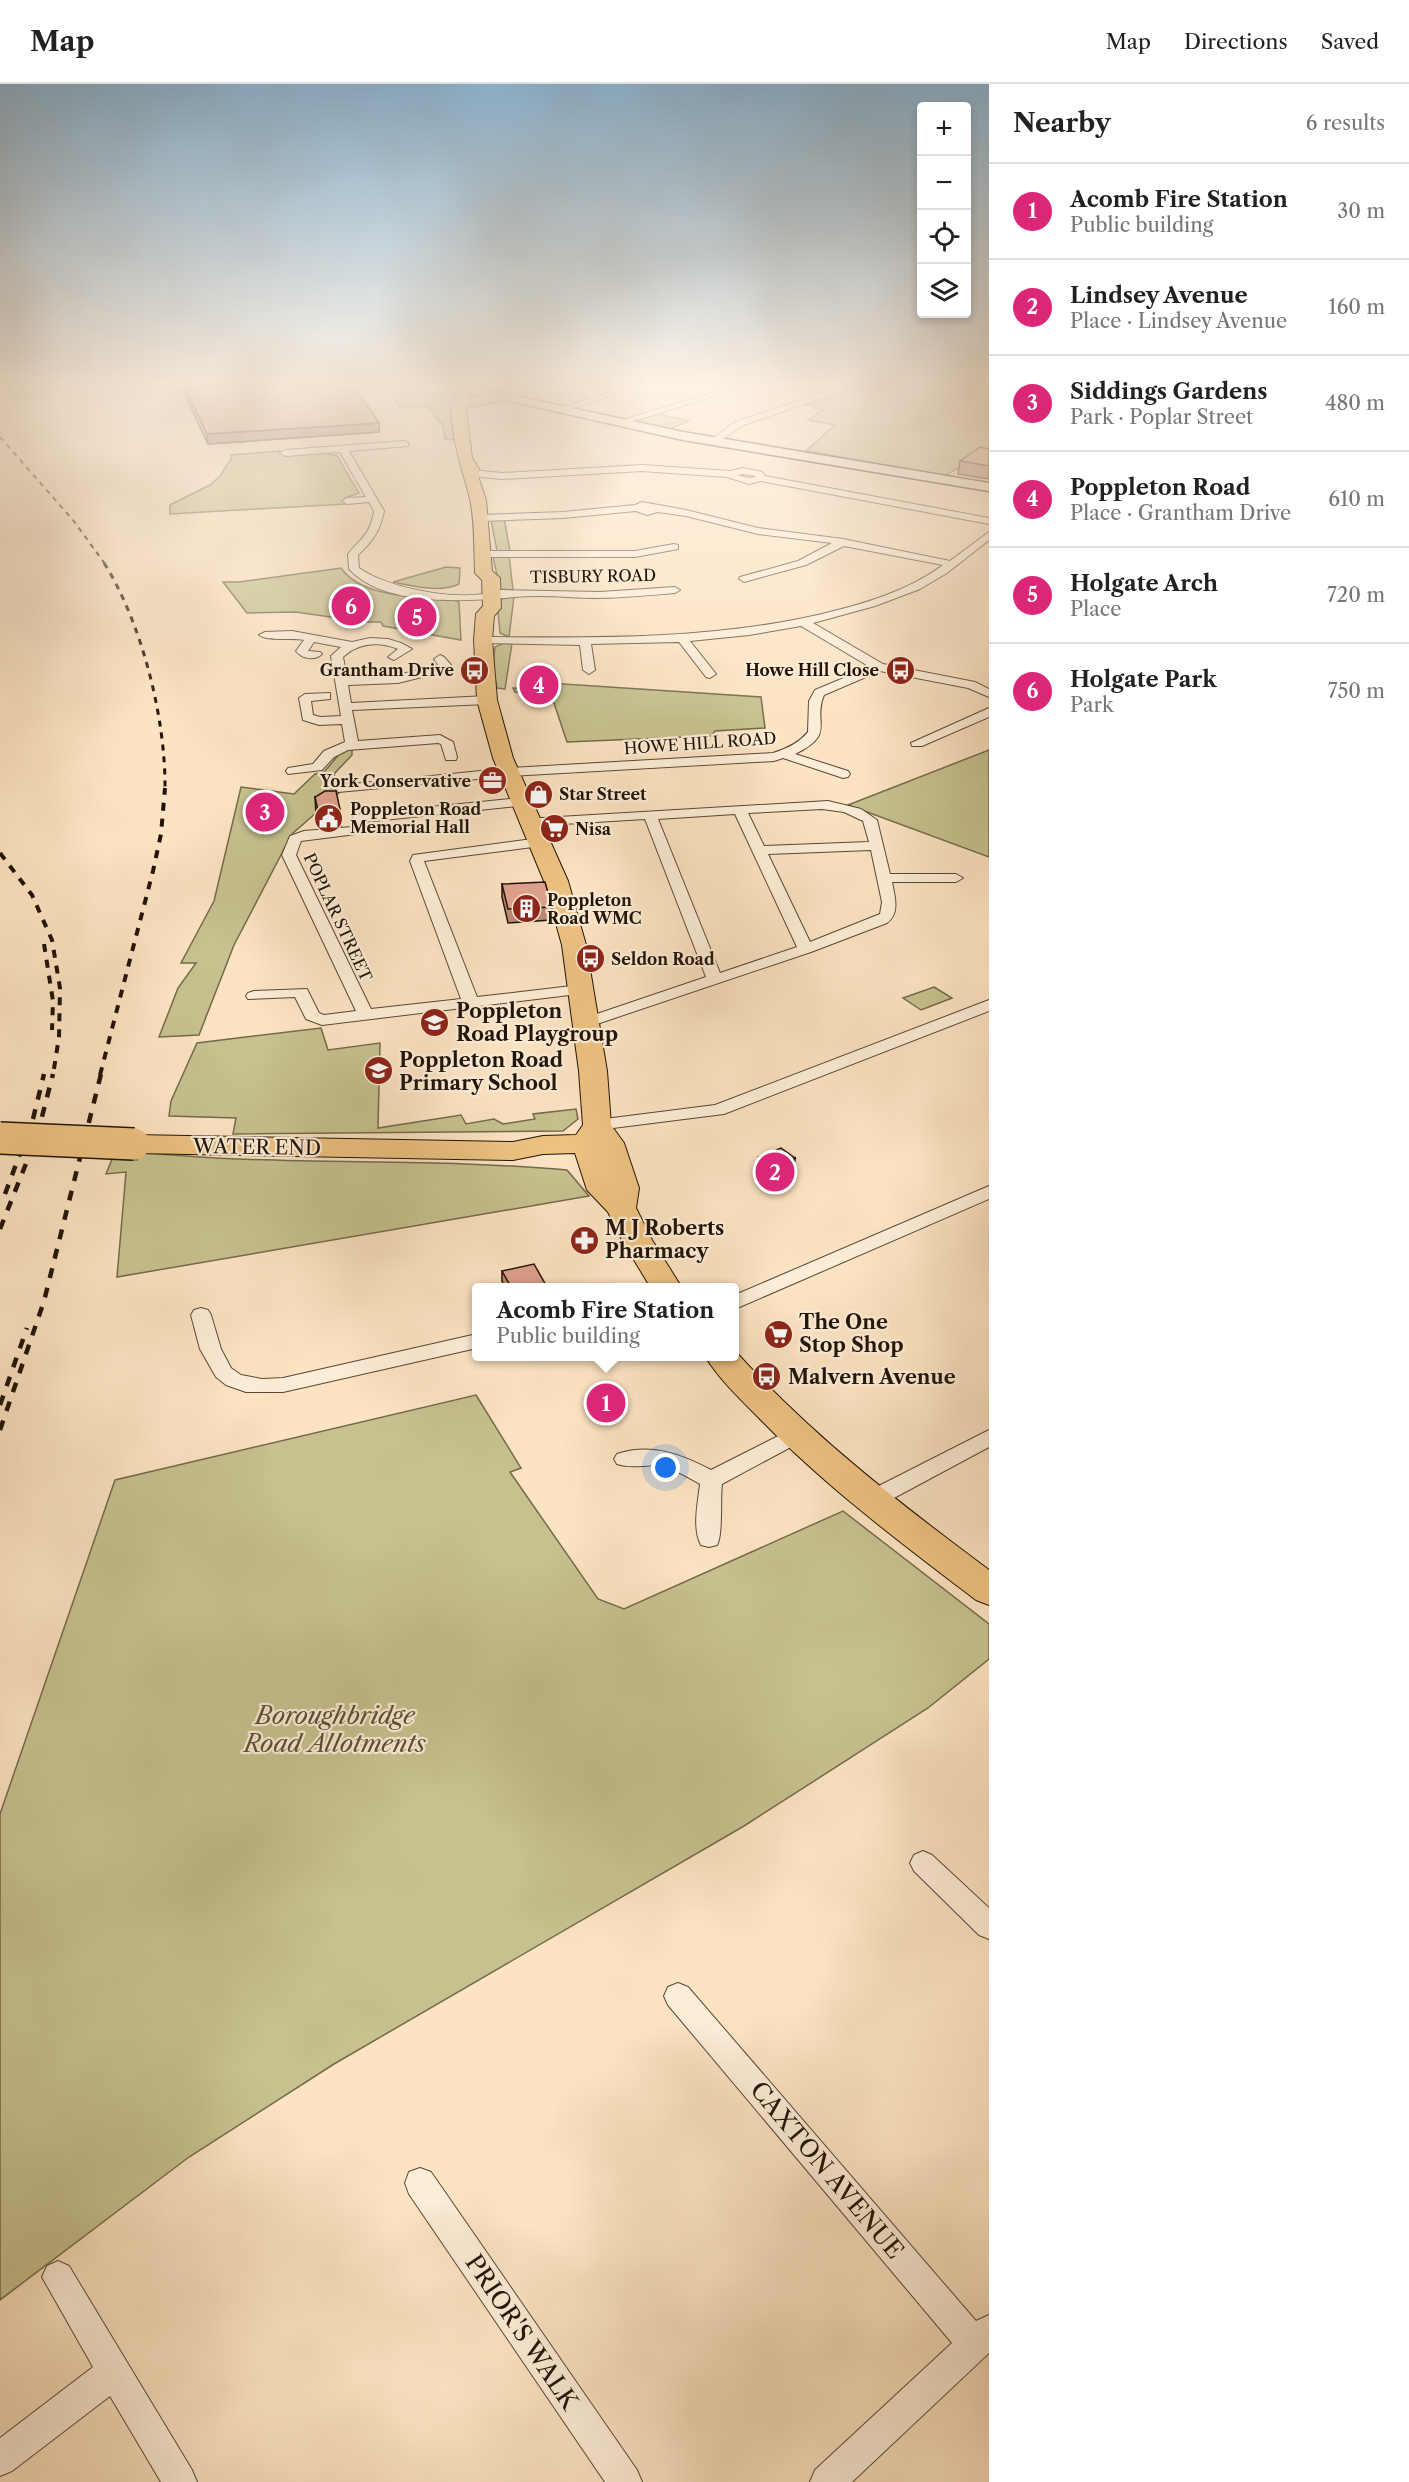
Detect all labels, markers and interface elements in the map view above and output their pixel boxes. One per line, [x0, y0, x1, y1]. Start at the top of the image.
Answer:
text: Map [30, 24, 94, 58]
text: Map [1106, 29, 1151, 54]
text: Directions [1184, 29, 1288, 54]
text: Saved [1321, 29, 1379, 54]
map controls [917, 102, 971, 318]
button: + [917, 102, 971, 156]
text: Nearby [1013, 107, 1111, 139]
text: 6 results [1306, 111, 1385, 135]
button: − [917, 156, 971, 210]
text: Acomb Fire Station [1070, 186, 1288, 213]
text: 1 [1028, 199, 1037, 223]
text: 30 m [1337, 199, 1385, 223]
button: locate [917, 210, 971, 264]
text: Public building [1070, 213, 1213, 237]
button: layers [917, 264, 971, 318]
text: Lindsey Avenue [1070, 282, 1248, 309]
text: 2 [1027, 295, 1038, 319]
text: 160 m [1328, 295, 1385, 319]
text: Place · Lindsey Avenue [1070, 309, 1287, 333]
text: Siddings Gardens [1070, 378, 1268, 405]
text: 3 [1027, 391, 1038, 415]
text: 480 m [1325, 391, 1385, 415]
text: Park · Poplar Street [1070, 405, 1253, 429]
text: Poppleton Road [1070, 474, 1251, 501]
text: 4 [1027, 487, 1038, 511]
text: 610 m [1328, 487, 1385, 511]
text: Place · Grantham Drive [1070, 501, 1291, 525]
street label: TISBURY ROAD [530, 565, 656, 587]
text: Holgate Arch [1070, 570, 1218, 597]
text: 5 [1027, 583, 1038, 607]
text: 720 m [1327, 583, 1385, 607]
pin: 6 [332, 584, 370, 628]
pin: 5 [398, 594, 436, 640]
text: Place [1070, 597, 1121, 621]
bus stop icon: Grantham Drive [459, 654, 491, 686]
bus stop icon: Howe Hill Close [884, 654, 916, 686]
place label: Grantham Drive [320, 660, 454, 680]
place label: Howe Hill Close [745, 660, 879, 680]
pin: 4 [520, 662, 558, 708]
text: Holgate Park [1070, 666, 1217, 693]
text: 6 [1027, 679, 1038, 703]
text: 750 m [1328, 679, 1385, 703]
text: Park [1070, 693, 1113, 717]
street label: HOWE HILL ROAD [623, 728, 777, 758]
office icon: York Conservative [476, 765, 508, 797]
place label: York Conservative [319, 771, 471, 791]
shop icon: Star Street [522, 778, 554, 810]
place label: Star Street [559, 784, 647, 804]
pin: 3 [246, 790, 284, 834]
place label: Poppleton Road Memorial Hall [350, 799, 482, 837]
public building icon: Poppleton Road Memorial Hall [313, 802, 345, 834]
supermarket icon: Nisa [538, 813, 570, 845]
place label: Nisa [575, 819, 612, 839]
street label: POPLAR STREET [300, 850, 376, 984]
place label: Poppleton Road WMC [547, 890, 642, 928]
building icon: Poppleton Road WMC [510, 893, 542, 925]
bus stop icon: Seldon Road [574, 943, 606, 975]
place label: Seldon Road [611, 949, 715, 969]
place label: Poppleton Road Playgroup [456, 999, 618, 1046]
school or university icon: Poppleton Road Playgroup [419, 1006, 451, 1038]
place label: Poppleton Road Primary School [399, 1048, 564, 1095]
school or university icon: Poppleton Road Primary School [362, 1055, 394, 1087]
street label: WATER END [192, 1134, 321, 1160]
pin: 2 [756, 1150, 794, 1194]
place label: M J Roberts Pharmacy [605, 1216, 724, 1263]
pharmacy icon: M J Roberts Pharmacy [568, 1224, 600, 1256]
popup [472, 1283, 739, 1361]
text: Acomb Fire Station [497, 1297, 714, 1324]
place label: The One Stop Shop [799, 1310, 904, 1357]
supermarket icon: The One Stop Shop [762, 1318, 794, 1350]
text: Public building [497, 1324, 640, 1348]
bus stop icon: Malvern Avenue [751, 1361, 783, 1393]
place label: Malvern Avenue [788, 1365, 956, 1389]
pin: 1 [586, 1380, 626, 1426]
your location [651, 1453, 680, 1482]
park label: Boroughbridge Road Allotments [242, 1701, 426, 1758]
street label: CAXTON AVENUE [744, 2075, 910, 2265]
street label: PRIOR'S WALK [459, 2249, 585, 2416]

